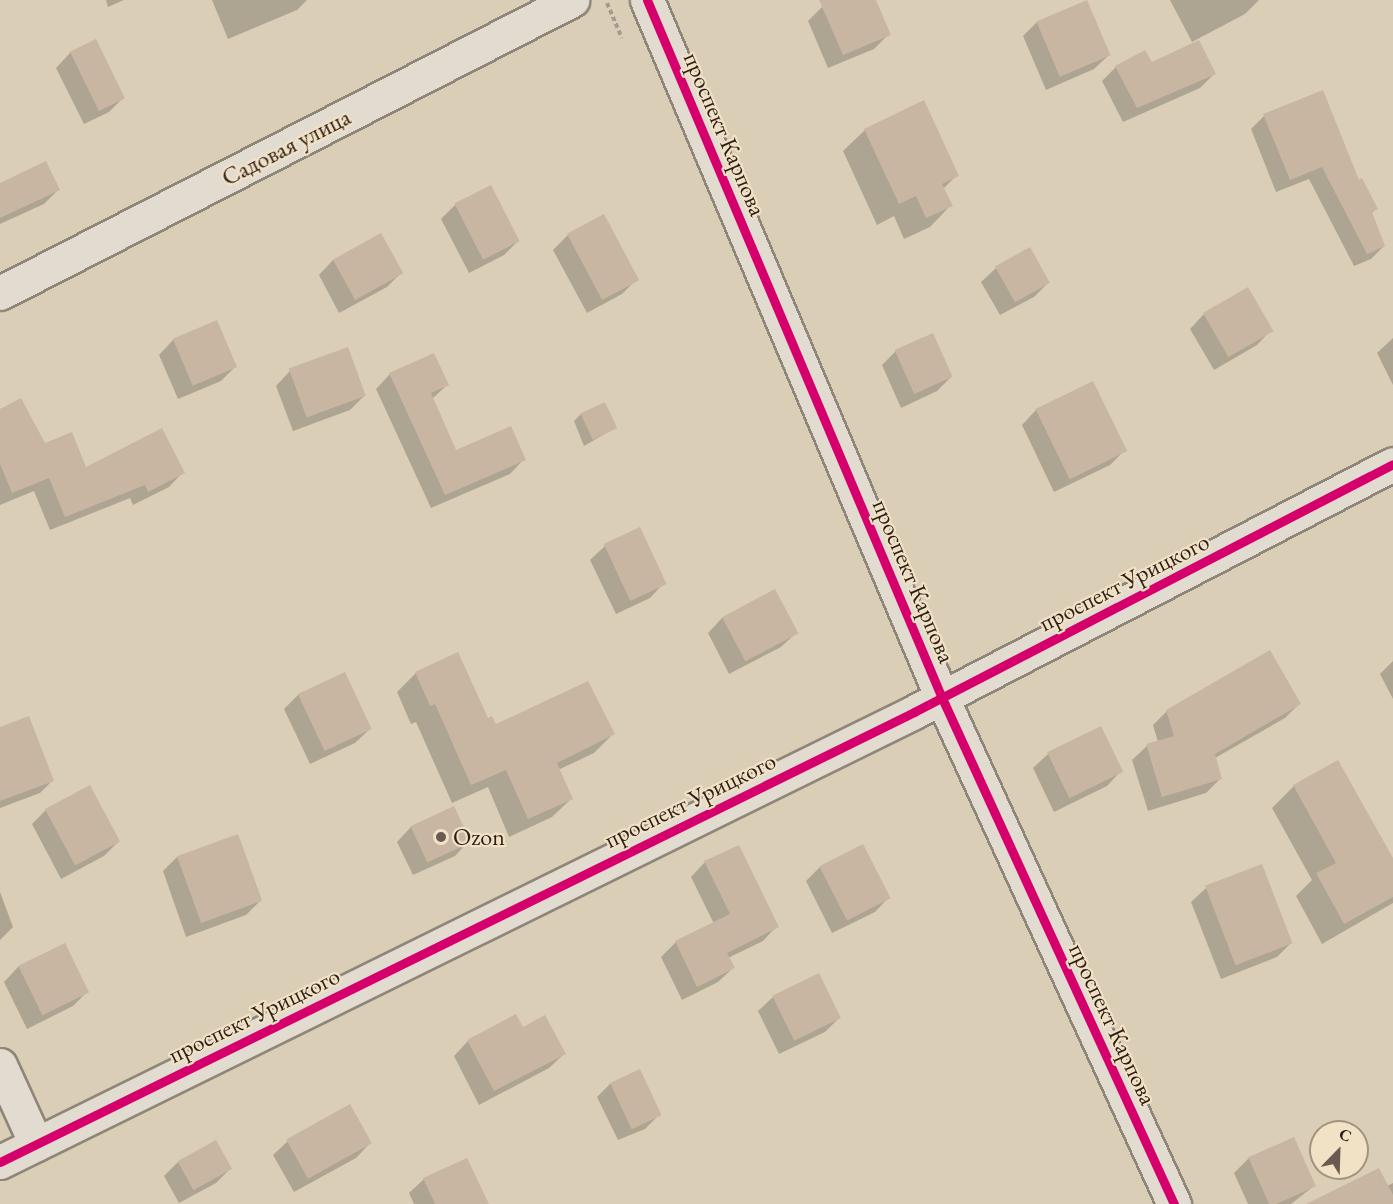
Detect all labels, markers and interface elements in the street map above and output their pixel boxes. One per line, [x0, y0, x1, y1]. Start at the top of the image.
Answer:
street label: проспект Карпова [678, 48, 772, 220]
street label: Садовая улица [217, 102, 355, 192]
street label: проспект Карпова [867, 495, 961, 667]
street label: проспект Урицкого [1034, 527, 1214, 637]
street label: проспект Урицкого [600, 746, 780, 854]
place label: Ozon [453, 823, 505, 851]
marker: Ozon [434, 830, 448, 844]
street label: проспект Карпова [1063, 939, 1163, 1109]
street label: проспект Урицкого [164, 961, 344, 1069]
north arrow [1309, 1120, 1369, 1180]
text: С [1336, 1123, 1355, 1147]

